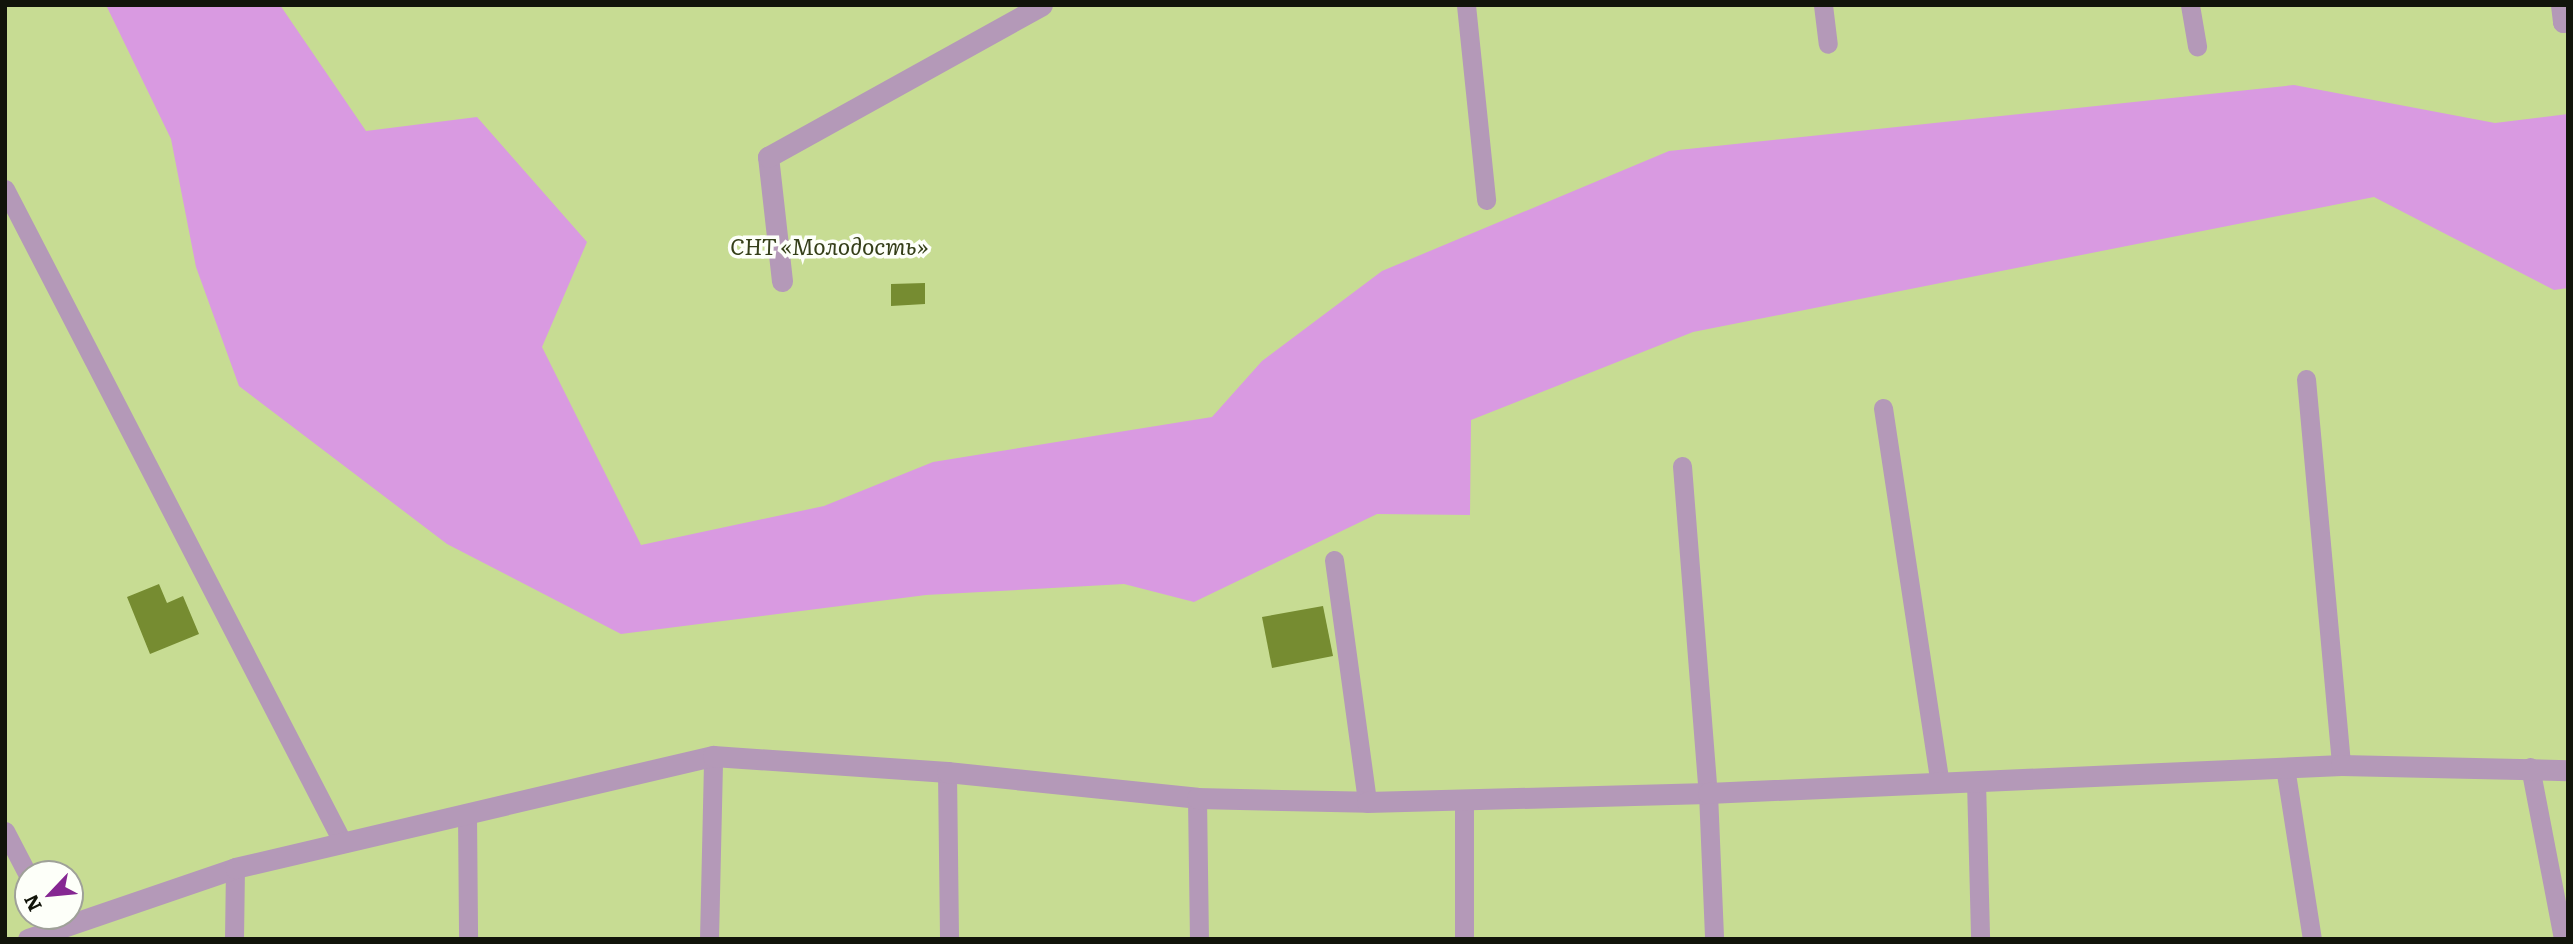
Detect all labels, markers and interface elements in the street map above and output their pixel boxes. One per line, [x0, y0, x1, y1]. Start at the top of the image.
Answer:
park label: СНТ «Молодость» [730, 231, 928, 259]
north arrow [14, 860, 84, 930]
text: N [16, 890, 48, 917]

